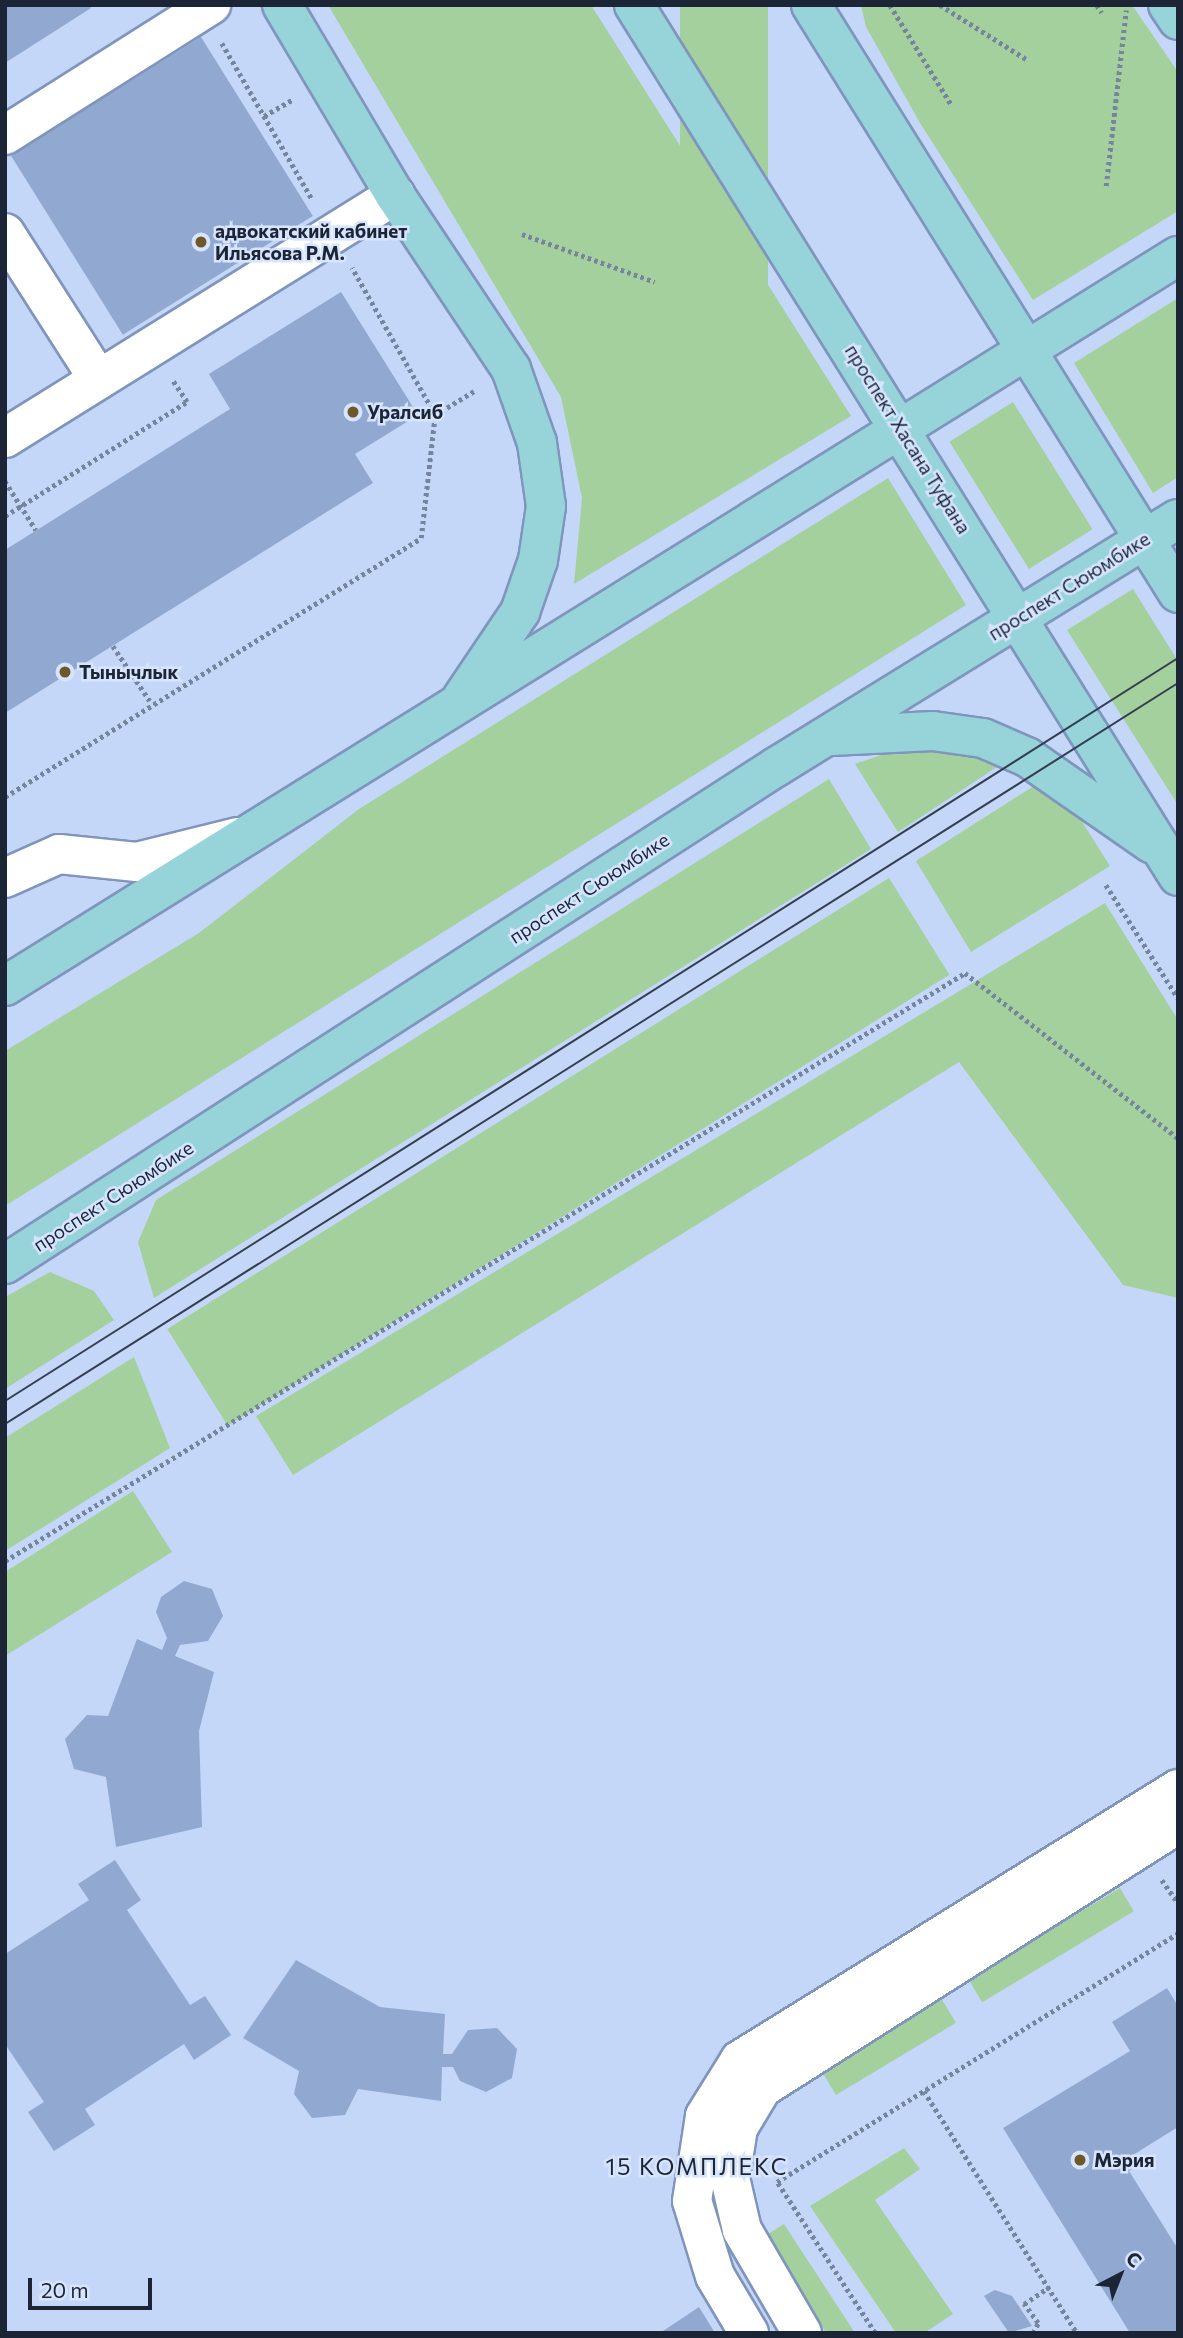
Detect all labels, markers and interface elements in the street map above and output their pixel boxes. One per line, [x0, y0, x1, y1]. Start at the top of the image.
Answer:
place label: адвокатский кабинет Ильясова Р.М. [215, 220, 407, 264]
marker: адвокатский кабинет Ильясова Р.М. [193, 234, 209, 250]
street label: проспект Хасана Туфана [840, 340, 976, 538]
place label: Уралсиб [367, 401, 443, 423]
marker: Уралсиб [345, 404, 361, 420]
street label: проспект Сююмбике [984, 527, 1154, 645]
place label: Тынычлык [79, 661, 178, 683]
marker: Тынычлык [57, 664, 73, 680]
street label: проспект Сююмбике [505, 828, 673, 948]
street label: проспект Сююмбике [29, 1136, 197, 1256]
place label: Мэрия [1094, 2149, 1154, 2171]
district label: 15 КОМПЛЕКС [607, 2152, 787, 2180]
marker: Мэрия [1072, 2152, 1088, 2168]
north arrow [1085, 2240, 1155, 2310]
text: С [1122, 2246, 1147, 2272]
scale bar [32, 2264, 156, 2308]
text: 20 m [41, 2277, 89, 2302]

